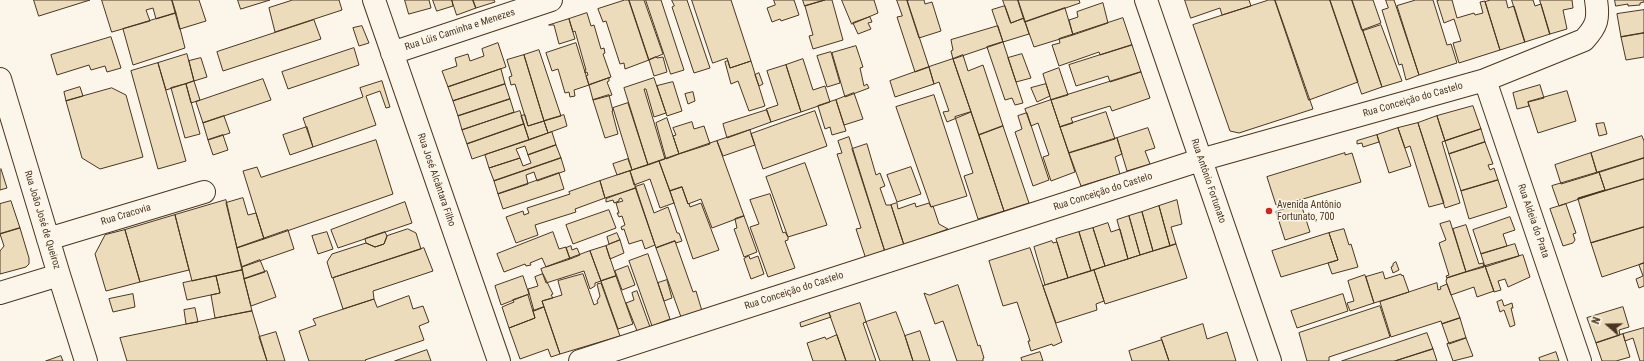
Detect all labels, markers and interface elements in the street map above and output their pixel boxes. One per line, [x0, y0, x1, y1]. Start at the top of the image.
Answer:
street label: Rua Lúis Caminha e Menezes [403, 7, 517, 53]
street label: Rua Conceição do Castelo [1362, 80, 1464, 120]
street label: Rua José Alcântara Filho [414, 132, 458, 228]
street label: Rua Antônio Fortunato [1188, 137, 1228, 225]
street label: Rua João José de Queiroz [21, 169, 63, 271]
street label: Rua Conceição do Castelo [1052, 170, 1154, 214]
street label: Rua Aldeia do Prata [1515, 182, 1551, 260]
place label: Avenida Antônio Fortunato, 700 [1277, 199, 1341, 222]
street label: Rua Cracovia [100, 202, 152, 228]
marker: Avenida Antônio Fortunato, 700 [1264, 206, 1274, 216]
street label: Rua Conceição do Castelo [743, 269, 845, 313]
north arrow [1588, 305, 1628, 345]
text: N [1589, 315, 1604, 326]

